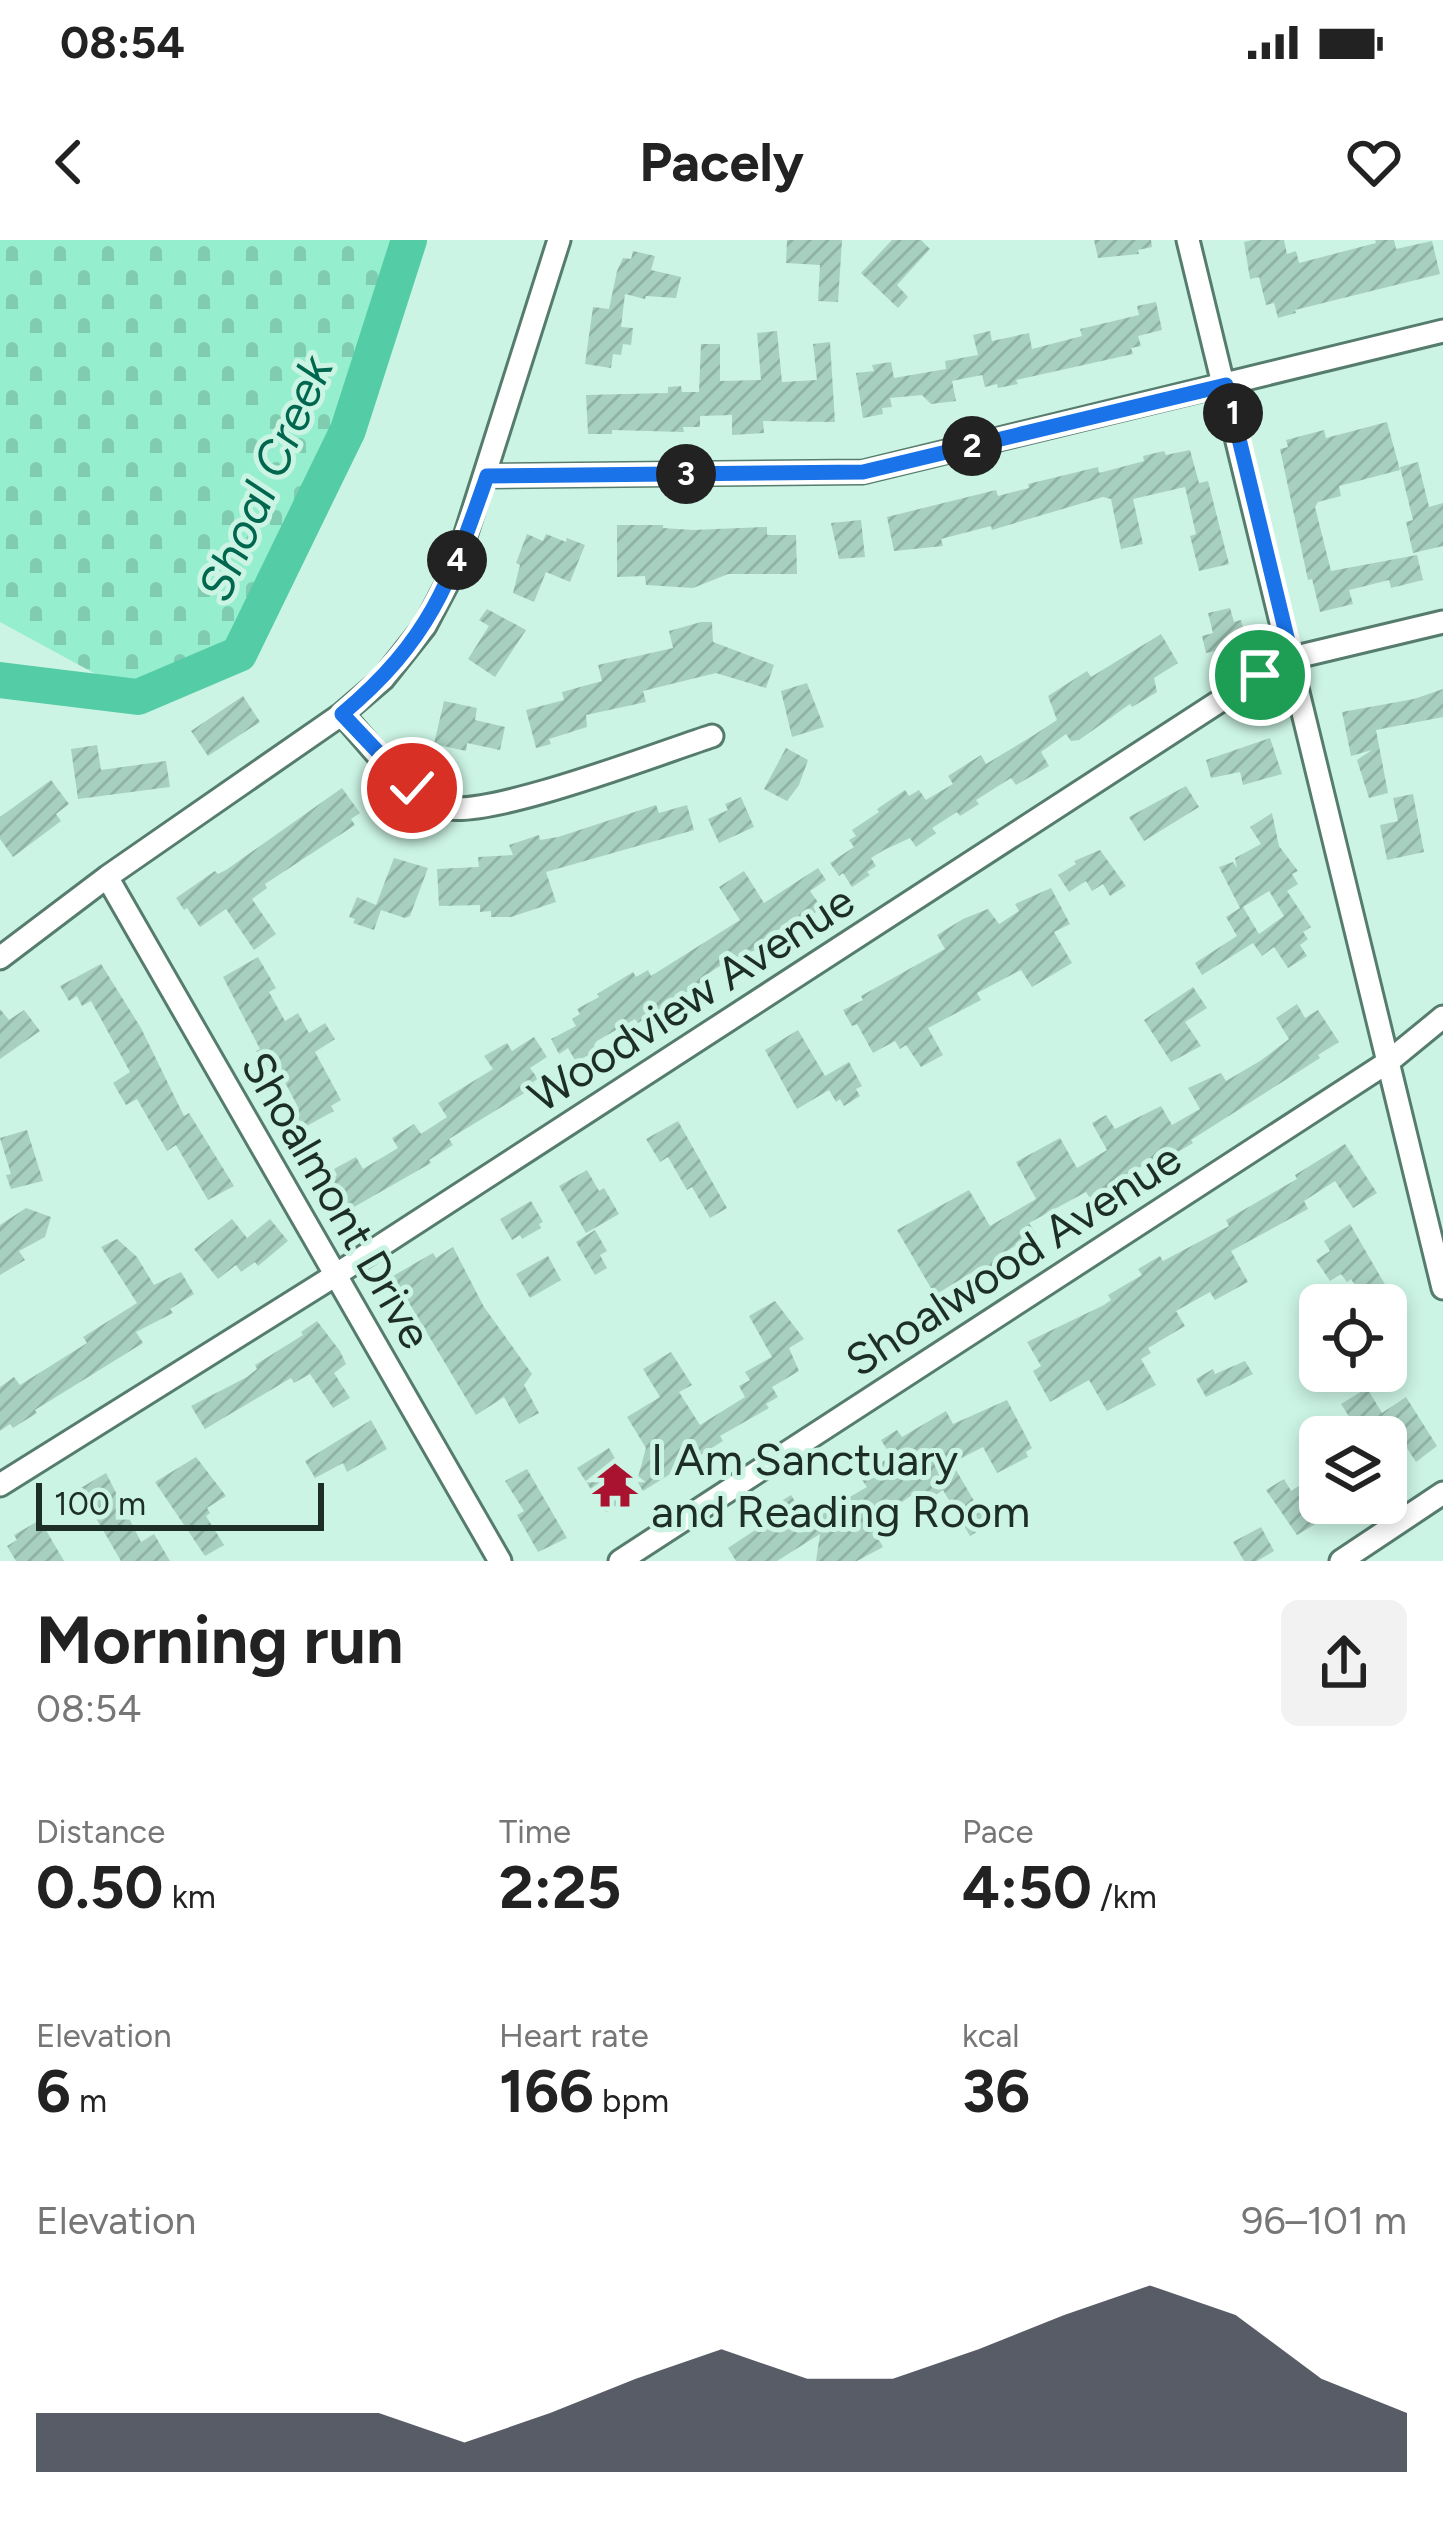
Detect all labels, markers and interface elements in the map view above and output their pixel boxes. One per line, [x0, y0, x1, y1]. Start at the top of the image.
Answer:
text: 08:54 [60, 15, 185, 69]
icon: back [36, 129, 102, 195]
icon: heart [1341, 129, 1407, 195]
text: Pacely [639, 130, 804, 195]
water label: Shoal Creek [185, 345, 345, 609]
pin: 1 [1203, 383, 1263, 443]
text: 1 [1226, 393, 1240, 432]
pin: 2 [942, 416, 1002, 476]
text: 2 [962, 426, 982, 465]
pin: 3 [656, 444, 716, 504]
text: 3 [677, 454, 695, 493]
pin: 4 [427, 530, 487, 590]
text: 4 [447, 540, 467, 579]
pin [1209, 624, 1311, 726]
icon: arrive [1227, 642, 1293, 708]
pin [361, 737, 463, 839]
icon: check [379, 755, 445, 821]
street label: Woodview Avenue [518, 873, 864, 1123]
street label: Shoalmont Drive [230, 1042, 444, 1358]
street label: Shoalwood Avenue [835, 1131, 1191, 1387]
map controls [1299, 1284, 1407, 1524]
button: locate [1299, 1284, 1407, 1392]
button: layers [1299, 1416, 1407, 1524]
place label: I Am Sanctuary and Reading Room [651, 1432, 1030, 1538]
temple icon: I Am Sanctuary and Reading Room [590, 1460, 640, 1510]
scale bar [36, 1477, 324, 1530]
text: 100 m [54, 1484, 146, 1523]
text: Morning run [36, 1600, 404, 1680]
button: share [1281, 1600, 1407, 1726]
text: 08:54 [36, 1685, 141, 1732]
text: Distance [36, 1812, 165, 1851]
text: Time [499, 1812, 571, 1851]
text: Pace [962, 1812, 1033, 1851]
text: 0.50 [36, 1851, 164, 1923]
text: 2:25 [499, 1851, 621, 1923]
text: 4:50 [962, 1851, 1092, 1923]
text: km [164, 1877, 216, 1916]
text: /km [1092, 1877, 1157, 1916]
text: Elevation [36, 2016, 172, 2055]
text: Heart rate [499, 2016, 649, 2055]
text: kcal [962, 2016, 1020, 2055]
text: 6 [36, 2055, 71, 2127]
text: 166 [499, 2055, 594, 2127]
text: 36 [962, 2055, 1030, 2127]
text: m [71, 2081, 107, 2120]
text: bpm [594, 2081, 669, 2120]
text: Elevation [36, 2197, 196, 2244]
text: 96–101 m [1241, 2197, 1407, 2244]

